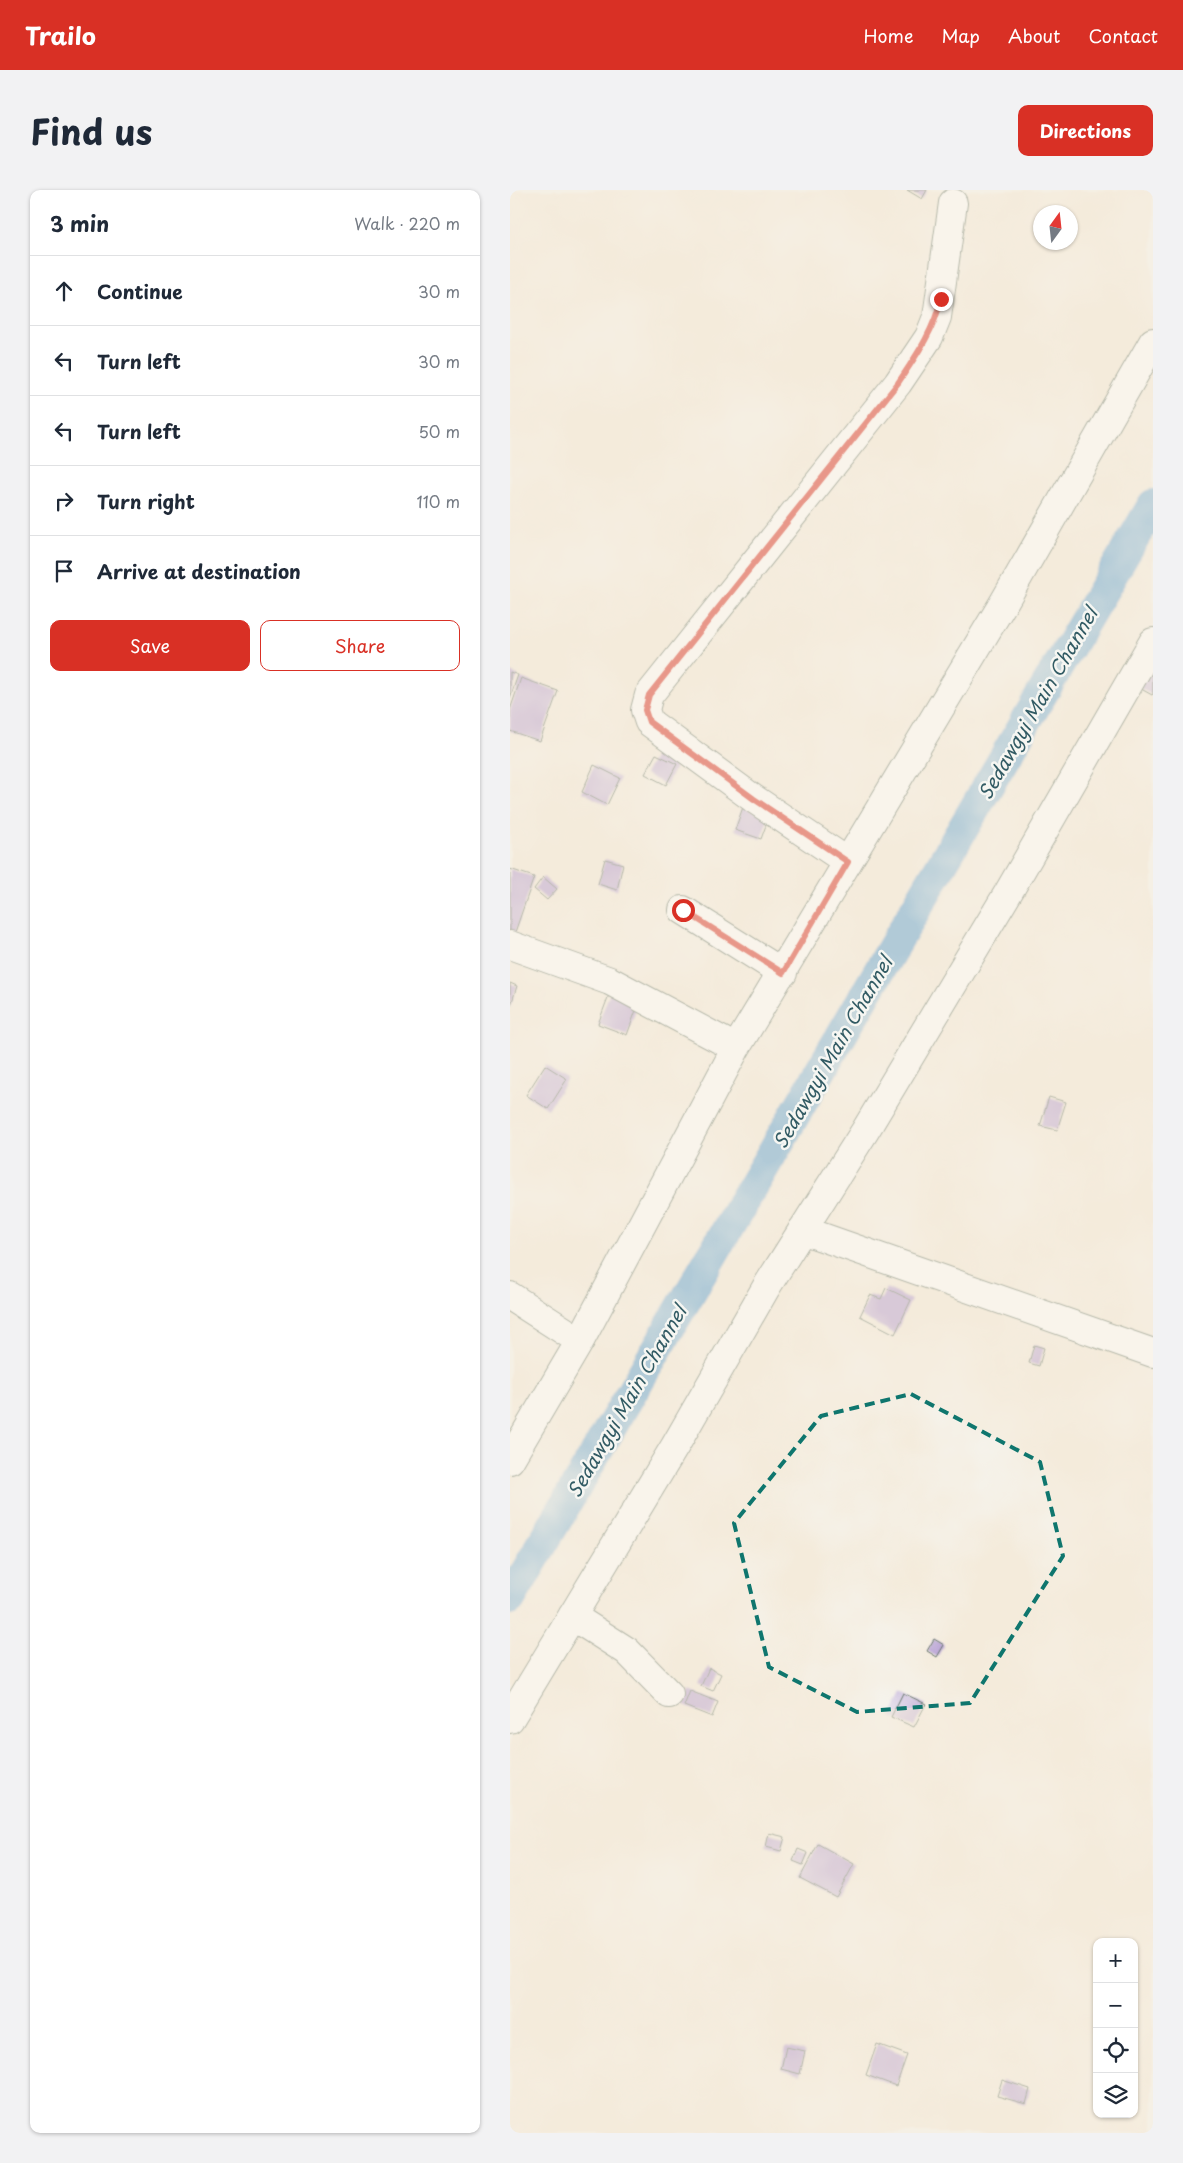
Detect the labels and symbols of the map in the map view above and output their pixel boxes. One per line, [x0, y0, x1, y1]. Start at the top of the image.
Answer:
north arrow [1033, 205, 1078, 250]
route end [930, 288, 953, 311]
water label: Sedawgyi Main Channel [971, 599, 1105, 804]
route start [672, 899, 695, 922]
water label: Sedawgyi Main Channel [766, 948, 900, 1153]
water label: Sedawgyi Main Channel [560, 1297, 694, 1502]

